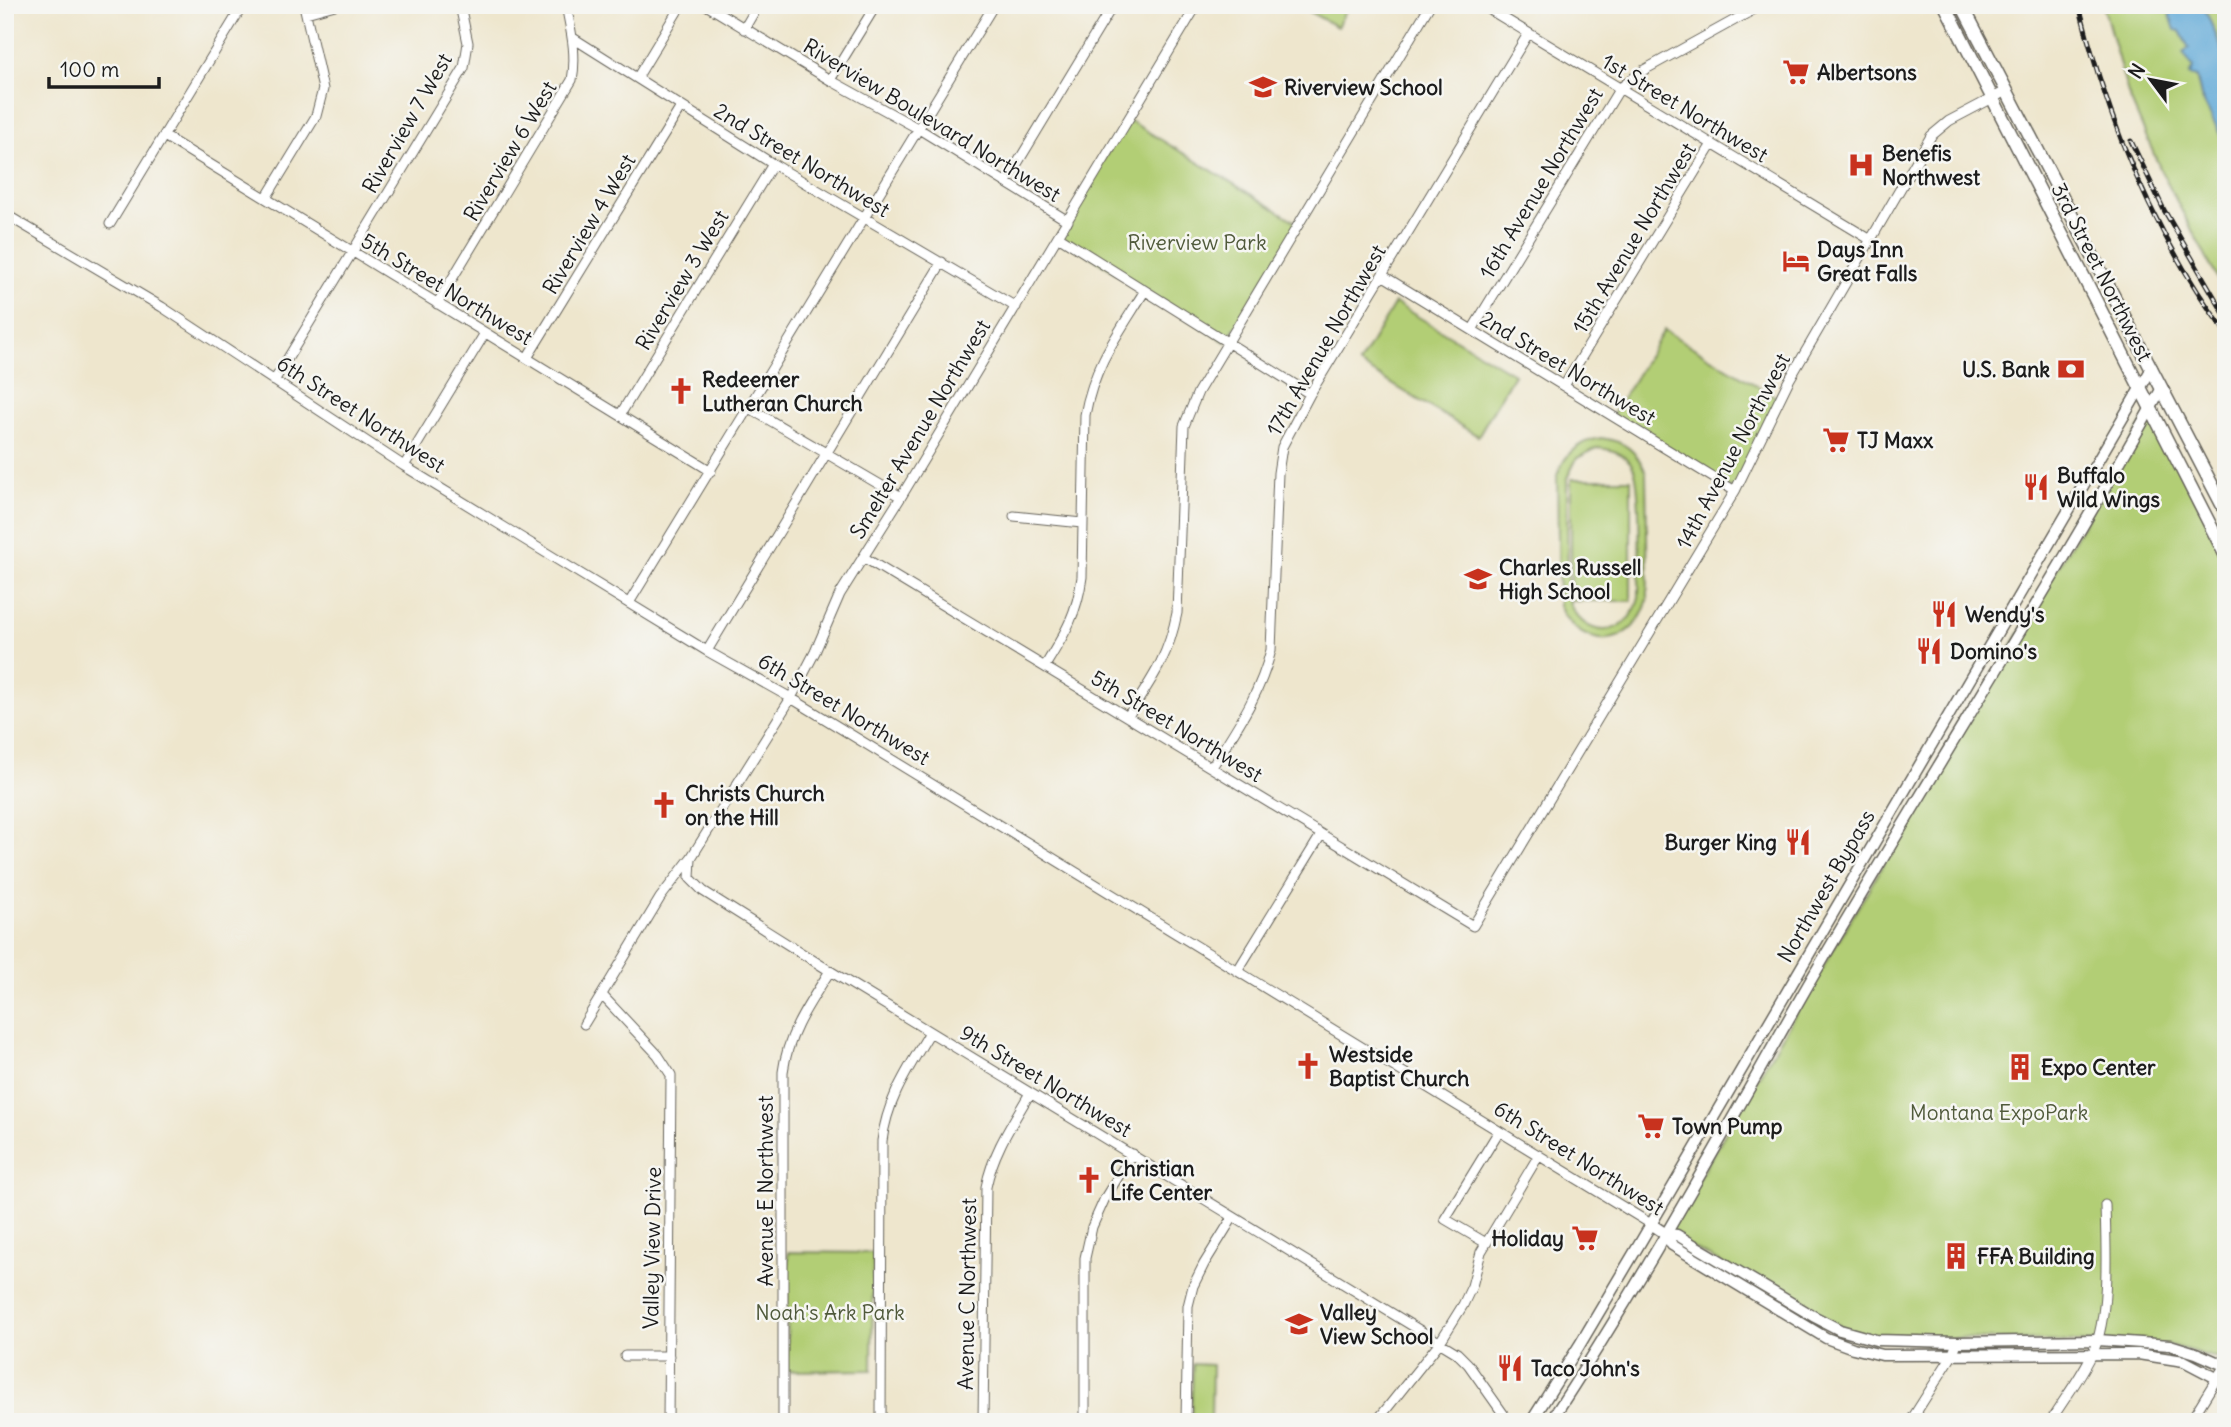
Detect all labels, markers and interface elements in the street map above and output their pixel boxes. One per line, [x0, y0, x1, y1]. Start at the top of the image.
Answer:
street label: Riverview Boulevard Northwest [798, 32, 1066, 208]
scale bar [49, 46, 159, 90]
north arrow [2116, 46, 2186, 116]
street label: Riverview 7 West [356, 48, 458, 198]
street label: 1st Street Northwest [1597, 48, 1773, 168]
text: 100 m [60, 56, 119, 83]
supermarket icon: Albertsons [1781, 57, 1811, 87]
place label: Albertsons [1817, 59, 1917, 86]
text: N [2123, 59, 2150, 83]
school or university icon: Riverview School [1248, 72, 1278, 102]
place label: Riverview School [1284, 74, 1443, 101]
street label: Riverview 6 West [457, 76, 563, 226]
street label: 16th Avenue Northwest [1473, 83, 1609, 283]
street label: 2nd Street Northwest [709, 97, 895, 223]
street label: 15th Avenue Northwest [1566, 138, 1702, 338]
place label: Benefis Northwest [1882, 140, 1981, 191]
street label: Riverview 4 West [536, 149, 642, 299]
hospital icon: Benefis Northwest [1846, 150, 1876, 180]
street label: 3rd Street Northwest [2045, 178, 2159, 366]
street label: Riverview 3 West [629, 205, 735, 355]
street label: 5th Street Northwest [356, 227, 538, 351]
park label: Riverview Park [1127, 229, 1267, 256]
place label: Days Inn Great Falls [1817, 236, 1918, 287]
street label: 17th Avenue Northwest [1260, 240, 1392, 440]
hotel icon: Days Inn Great Falls [1781, 246, 1811, 276]
street label: 2nd Street Northwest [1475, 305, 1661, 431]
street label: Smelter Avenue Northwest [844, 314, 996, 544]
street label: 14th Avenue Northwest [1670, 348, 1796, 554]
street label: 6th Street Northwest [272, 349, 450, 479]
bank icon: U.S. Bank [2056, 354, 2086, 384]
place label: U.S. Bank [1962, 356, 2050, 383]
place label: Redeemer Lutheran Church [702, 366, 863, 417]
church icon: Redeemer Lutheran Church [666, 376, 696, 406]
supermarket icon: TJ Maxx [1821, 425, 1851, 455]
place label: TJ Maxx [1857, 427, 1934, 454]
place label: Buffalo Wild Wings [2057, 462, 2161, 513]
restaurant icon: Buffalo Wild Wings [2021, 472, 2051, 502]
place label: Charles Russell High School [1499, 554, 1641, 605]
school or university icon: Charles Russell High School [1463, 564, 1493, 594]
restaurant icon: Wendy's [1929, 599, 1959, 629]
place label: Wendy's [1965, 601, 2045, 628]
restaurant icon: Domino's [1914, 636, 1944, 666]
place label: Domino's [1950, 638, 2037, 665]
street label: 6th Street Northwest [753, 647, 935, 771]
street label: 5th Street Northwest [1086, 664, 1268, 788]
place label: Christs Church on the Hill [685, 780, 825, 831]
church icon: Christs Church on the Hill [649, 790, 679, 820]
street label: Northwest Bypass [1771, 805, 1881, 967]
restaurant icon: Burger King [1783, 827, 1813, 857]
place label: Burger King [1664, 829, 1777, 856]
street label: 9th Street Northwest [955, 1019, 1137, 1143]
place label: Westside Baptist Church [1329, 1041, 1469, 1092]
church icon: Westside Baptist Church [1293, 1051, 1323, 1081]
building icon: Expo Center [2005, 1052, 2035, 1082]
place label: Expo Center [2041, 1054, 2156, 1081]
street label: 6th Street Northwest [1489, 1095, 1669, 1221]
street label: Avenue E Northwest [752, 1096, 779, 1286]
park label: Montana ExpoPark [1910, 1099, 2088, 1126]
supermarket icon: Town Pump [1636, 1111, 1666, 1141]
place label: Town Pump [1672, 1113, 1782, 1140]
place label: Christian Life Center [1110, 1155, 1213, 1206]
church icon: Christian Life Center [1074, 1165, 1104, 1195]
street label: Valley View Drive [637, 1167, 667, 1329]
street label: Avenue C Northwest [952, 1198, 982, 1390]
supermarket icon: Holiday [1570, 1223, 1600, 1253]
place label: Holiday [1492, 1225, 1564, 1252]
building icon: FFA Building [1941, 1241, 1971, 1271]
place label: FFA Building [1977, 1243, 2095, 1270]
park label: Noah's Ark Park [755, 1299, 905, 1326]
place label: Valley View School [1320, 1299, 1433, 1350]
school or university icon: Valley View School [1284, 1309, 1314, 1339]
restaurant icon: Taco John's [1495, 1353, 1525, 1383]
place label: Taco John's [1531, 1355, 1640, 1382]

